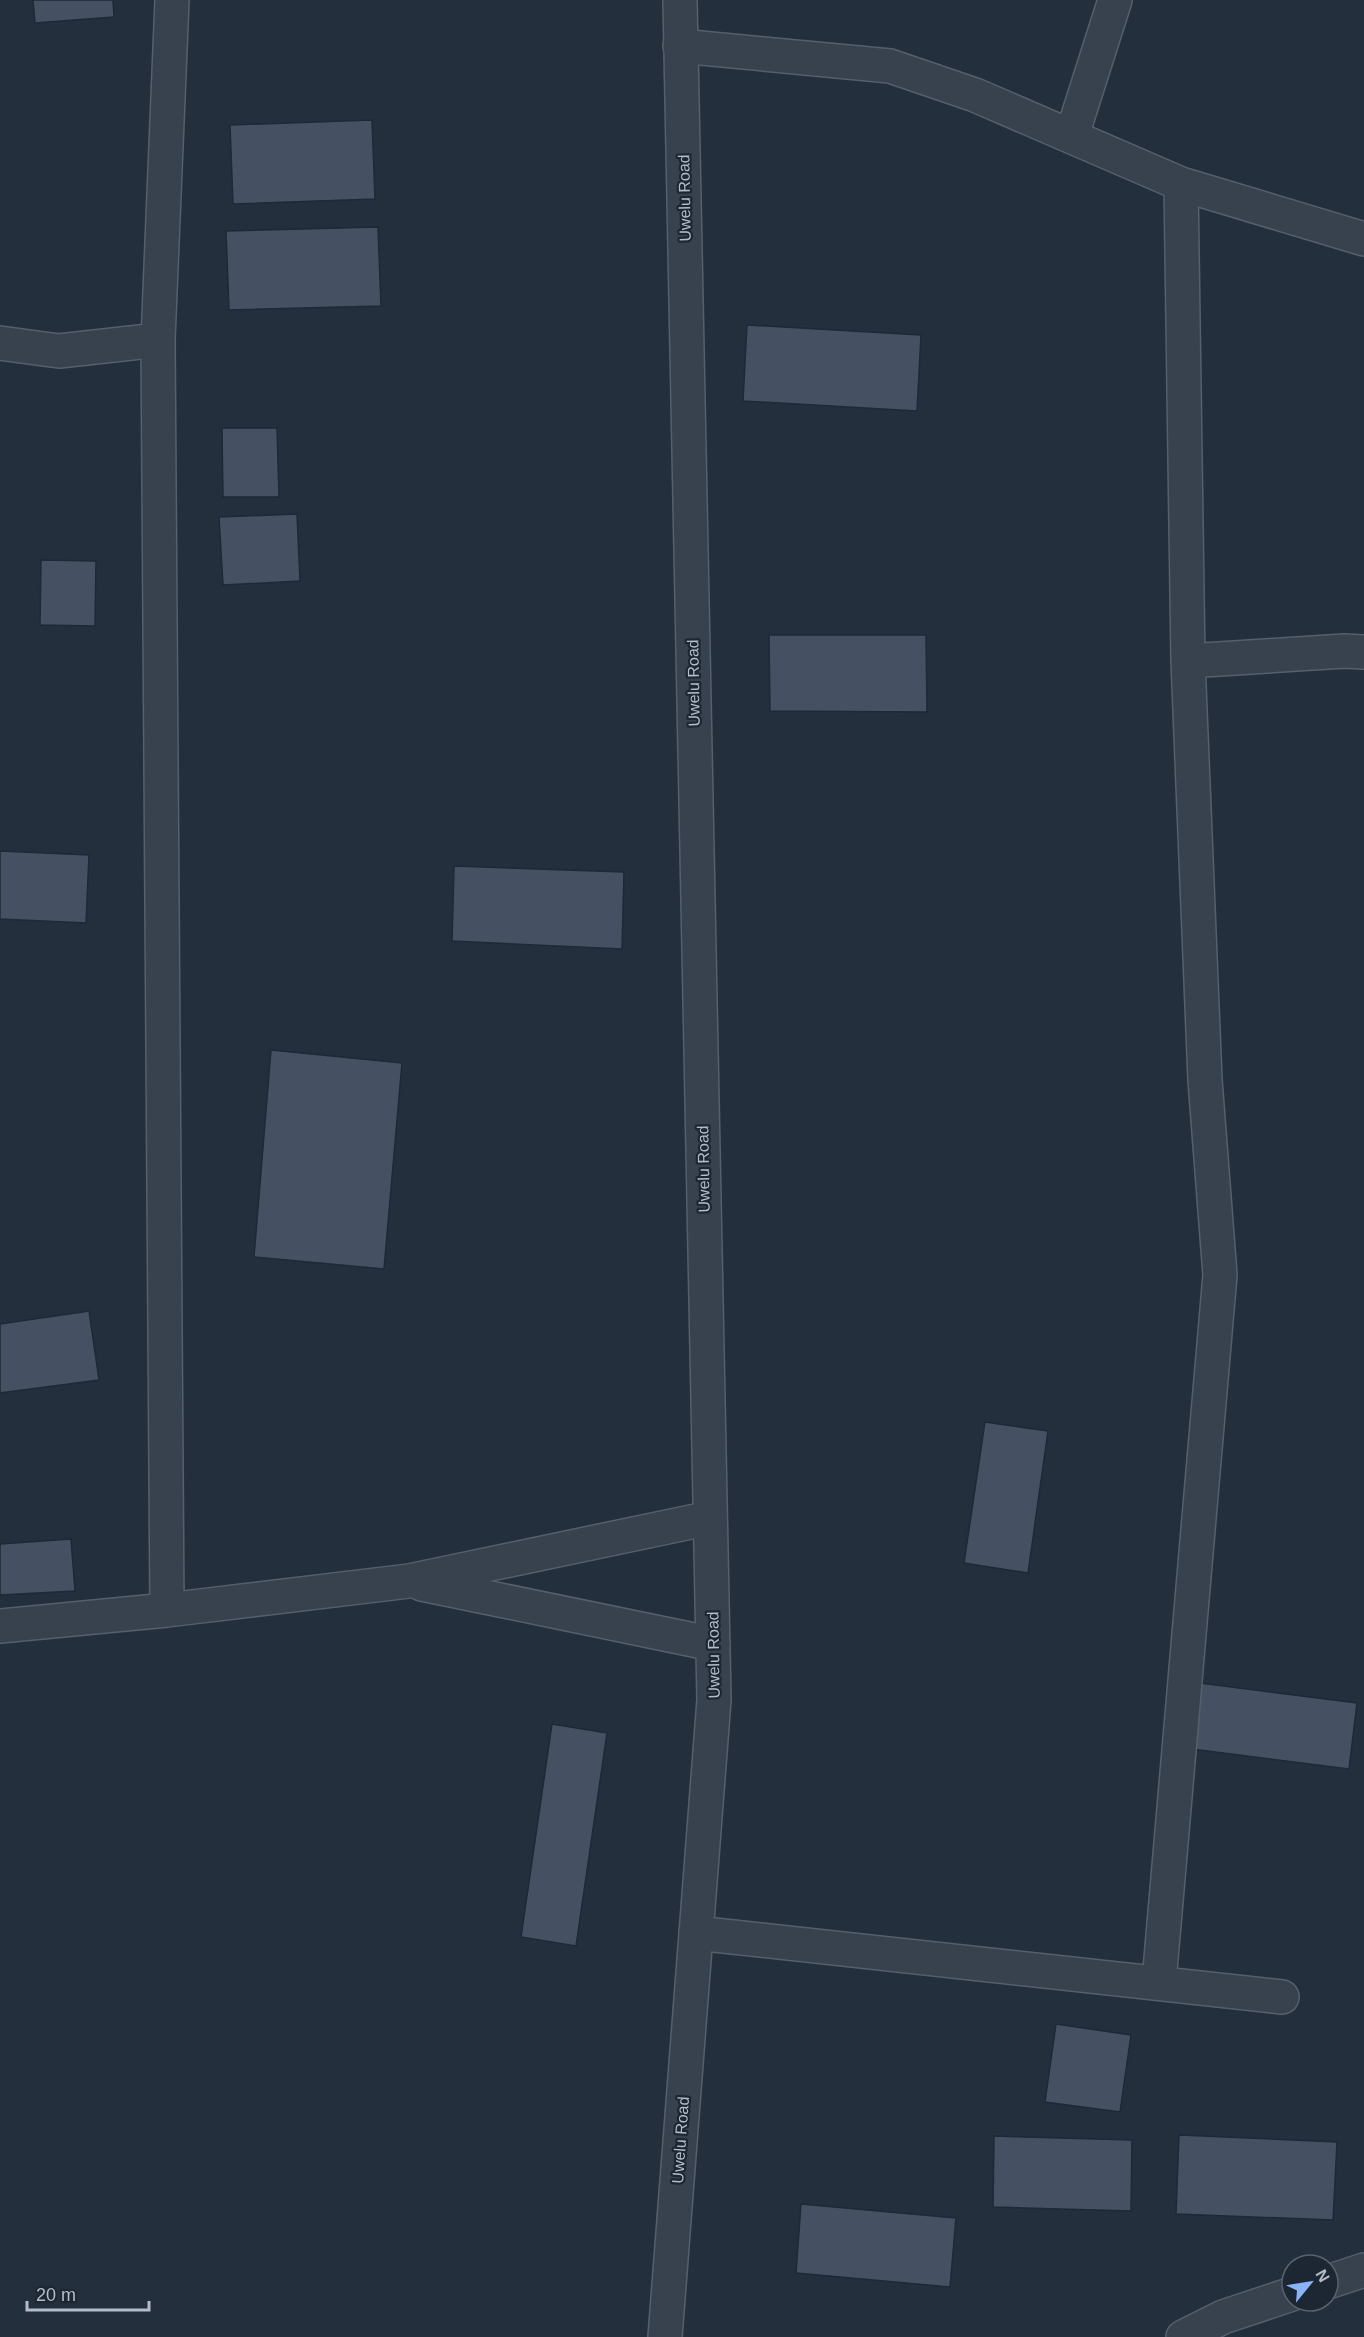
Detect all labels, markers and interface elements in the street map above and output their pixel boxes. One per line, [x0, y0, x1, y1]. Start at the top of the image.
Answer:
street label: Uwelu Road [675, 154, 694, 242]
street label: Uwelu Road [684, 639, 703, 727]
street label: Uwelu Road [694, 1125, 713, 1213]
street label: Uwelu Road [704, 1611, 723, 1699]
street label: Uwelu Road [669, 2096, 692, 2184]
north arrow [1280, 2253, 1340, 2313]
text: N [1312, 2266, 1333, 2285]
scale bar [27, 2274, 148, 2312]
text: 20 m [36, 2285, 76, 2305]

